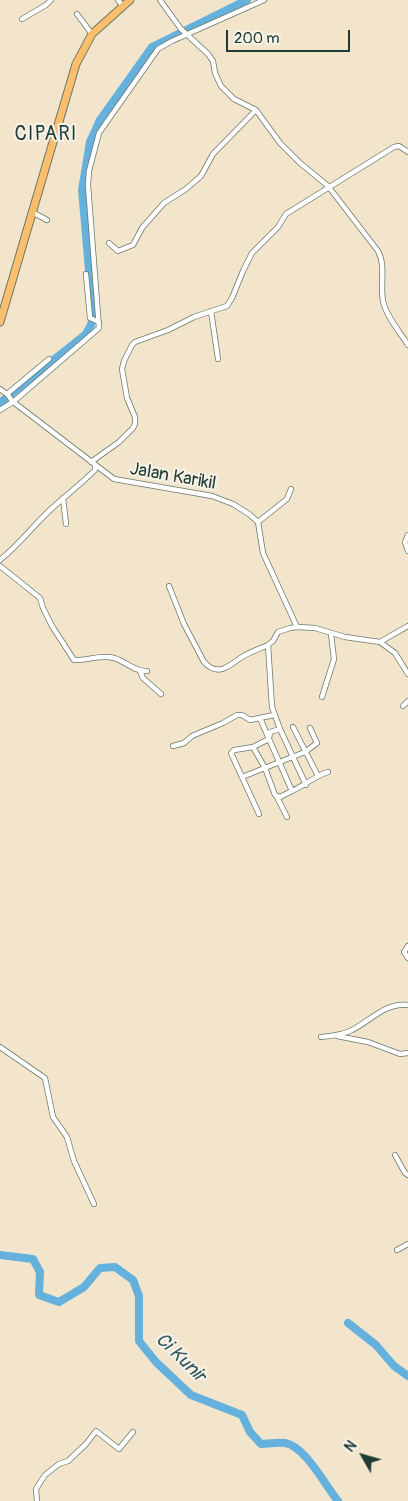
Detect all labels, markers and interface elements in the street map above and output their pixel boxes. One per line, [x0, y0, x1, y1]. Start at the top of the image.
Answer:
scale bar [228, 20, 352, 52]
text: 200 m [234, 29, 279, 48]
district label: CIPARI [14, 123, 78, 147]
street label: Jalan Karikil [128, 459, 218, 495]
water label: Ci Kunir [150, 1329, 210, 1387]
north arrow [338, 1431, 388, 1481]
text: N [341, 1437, 360, 1455]

